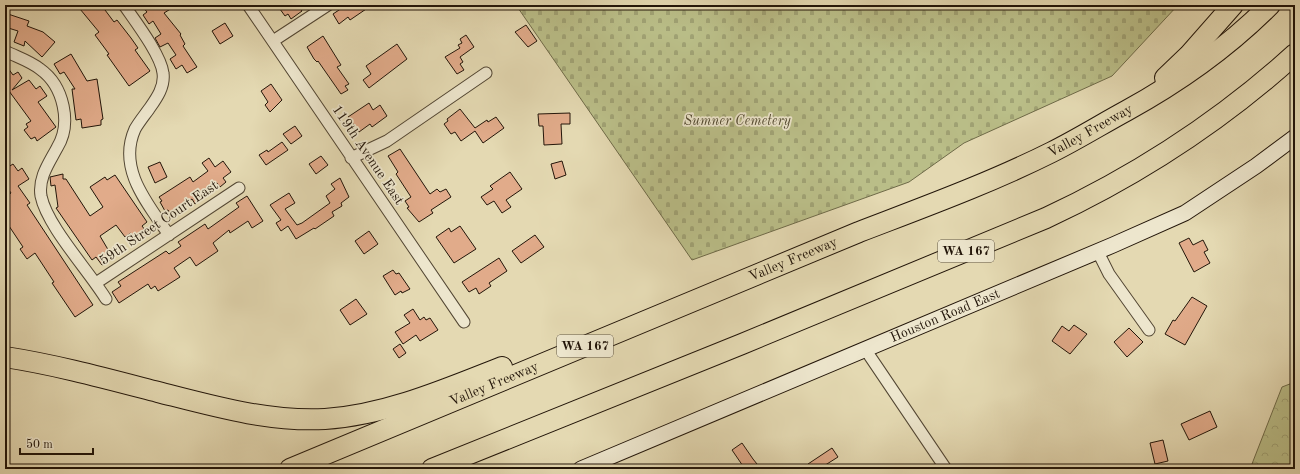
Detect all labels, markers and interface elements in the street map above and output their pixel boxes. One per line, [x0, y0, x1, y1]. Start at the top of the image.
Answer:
street label: Valley Freeway [1046, 102, 1135, 160]
street label: 119th Avenue East [330, 103, 406, 207]
park label: Sumner Cemetery [683, 114, 791, 129]
street label: 59th Street Court East [97, 178, 221, 268]
street label: Valley Freeway [747, 235, 840, 284]
road number: WA 167 [938, 240, 994, 262]
street label: Houston Road East [888, 286, 1002, 345]
road number: WA 167 [557, 335, 613, 357]
street label: Valley Freeway [448, 359, 541, 409]
scale bar [20, 430, 93, 456]
text: 50 m [26, 438, 53, 451]

